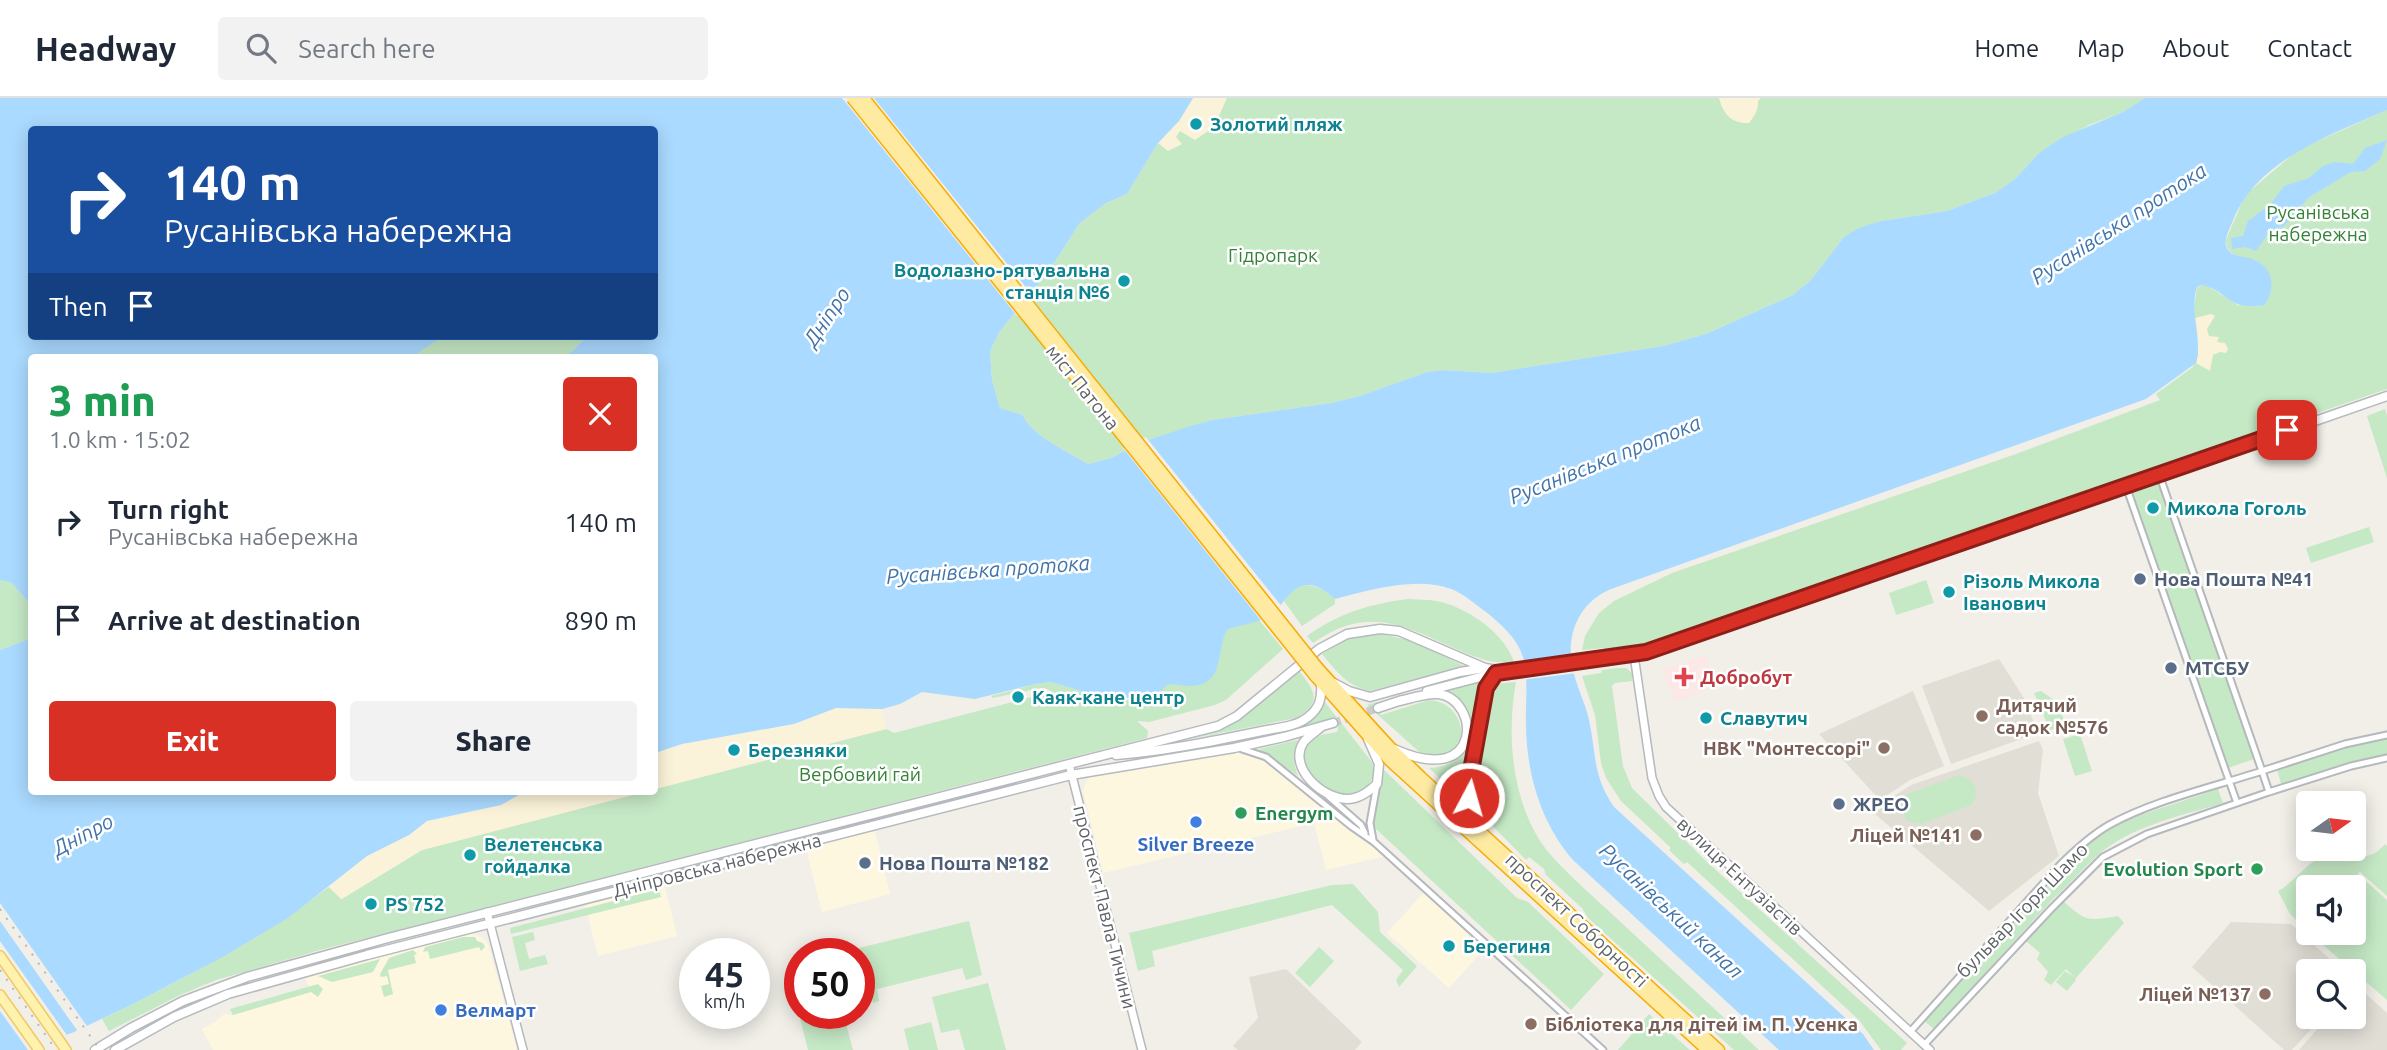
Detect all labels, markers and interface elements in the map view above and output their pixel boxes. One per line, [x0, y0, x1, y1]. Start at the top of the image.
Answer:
search box [218, 17, 708, 80]
icon: search [242, 29, 280, 67]
text: Headway [35, 30, 176, 67]
text: Search here [298, 34, 436, 63]
text: Home [1974, 35, 2039, 62]
text: Map [2077, 35, 2124, 62]
text: About [2162, 35, 2229, 62]
text: Contact [2267, 35, 2352, 62]
place label: Золотий пляж [1210, 113, 1343, 135]
marker: Золотий пляж [1188, 116, 1204, 132]
icon: right [49, 154, 140, 245]
text: 140 m [164, 154, 301, 209]
water label: Русанівська протока [2026, 158, 2211, 289]
park label: Русанівська набережна [2266, 201, 2370, 245]
text: Русанівська набережна [164, 212, 513, 248]
park label: Гідропарк [1228, 244, 1318, 266]
place label: Водолазно-рятувальна станція №6 [894, 259, 1110, 303]
marker: Водолазно-рятувальна станція №6 [1116, 273, 1132, 289]
water label: Дніпро [797, 283, 854, 352]
icon: arrive [122, 287, 160, 325]
text: Then [49, 292, 108, 321]
street label: міст Патона [1042, 340, 1124, 434]
text: 3 min [49, 377, 156, 424]
button: close [563, 377, 637, 451]
pin [2257, 400, 2317, 460]
water label: Русанівська протока [1506, 410, 1704, 508]
icon: arrive [2268, 411, 2306, 449]
text: 1.0 km · 15:02 [49, 427, 191, 452]
text: Turn right [108, 495, 229, 524]
place label: Микола Гоголь [2167, 497, 2306, 519]
marker: Микола Гоголь [2145, 500, 2161, 516]
icon: right [49, 503, 87, 541]
text: 140 m [565, 508, 637, 537]
text: Русанівська набережна [108, 524, 359, 549]
water label: Русанівська протока [885, 550, 1091, 588]
place label: Нова Пошта №41 [2154, 568, 2313, 590]
place label: Різоль Микола Іванович [1963, 570, 2100, 614]
marker: Нова Пошта №41 [2132, 571, 2148, 587]
marker: Різоль Микола Іванович [1941, 584, 1957, 600]
icon: arrive [49, 601, 87, 639]
text: Arrive at destination [108, 606, 361, 635]
text: 890 m [565, 606, 637, 635]
place label: МТСБУ [2185, 657, 2249, 679]
marker: МТСБУ [2163, 660, 2179, 676]
place label: Добробут [1700, 666, 1792, 688]
marker: Добробут [1674, 667, 1694, 687]
place label: Каяк-кане центр [1032, 686, 1185, 708]
marker: Каяк-кане центр [1010, 689, 1026, 705]
place label: Дитячий садок №576 [1996, 694, 2108, 738]
button: Exit [49, 701, 336, 781]
button: Share [350, 701, 637, 781]
place label: Славутич [1720, 707, 1808, 729]
marker: Дитячий садок №576 [1974, 708, 1990, 724]
marker: Славутич [1698, 710, 1714, 726]
place label: НВК "Монтессорі" [1703, 737, 1870, 759]
place label: Березняки [748, 739, 847, 761]
marker: НВК "Монтессорі" [1876, 740, 1892, 756]
marker: Березняки [726, 742, 742, 758]
position arrow [1432, 761, 1506, 835]
park label: Вербовий гай [799, 763, 921, 785]
north arrow [2296, 791, 2366, 861]
map controls [2296, 791, 2366, 1029]
place label: ЖРЕО [1853, 793, 1909, 815]
marker: ЖРЕО [1831, 796, 1847, 812]
place label: Energym [1255, 802, 1333, 824]
street label: проспект Павла Тичини [1069, 803, 1141, 1011]
marker: Energym [1233, 805, 1249, 821]
water label: Дніпро [46, 808, 117, 861]
street label: вулиця Ентузіастів [1673, 812, 1807, 940]
marker: Silver Breeze [1188, 814, 1204, 830]
place label: Ліцей №141 [1850, 824, 1962, 846]
marker: Ліцей №141 [1968, 827, 1984, 843]
street label: Дніпровська набережна [610, 828, 824, 902]
place label: Велетенська гойдалка [484, 833, 603, 877]
place label: Silver Breeze [1137, 833, 1255, 855]
water label: Русанівський канал [1595, 838, 1749, 983]
street label: бульвар Ігоря Шамо [1952, 838, 2092, 982]
marker: Велетенська гойдалка [462, 847, 478, 863]
street label: проспект Соборності [1501, 848, 1653, 992]
place label: Нова Пошта №182 [879, 852, 1049, 874]
marker: Нова Пошта №182 [857, 855, 873, 871]
place label: Evolution Sport [2103, 858, 2243, 880]
marker: Evolution Sport [2249, 861, 2265, 877]
button: sound [2296, 875, 2366, 945]
place label: PS 752 [385, 893, 444, 915]
marker: PS 752 [363, 896, 379, 912]
place label: Берегиня [1463, 935, 1551, 957]
speed limit sign: 50 [784, 938, 875, 1029]
marker: Берегиня [1441, 938, 1457, 954]
text: 45 [705, 954, 744, 994]
button: search [2296, 959, 2366, 1029]
place label: Ліцей №137 [2139, 983, 2251, 1005]
marker: Ліцей №137 [2257, 986, 2273, 1002]
text: km/h [704, 991, 745, 1011]
place label: Велмарт [455, 999, 536, 1021]
marker: Велмарт [433, 1002, 449, 1018]
place label: Бібліотека для дітей ім. П. Усенка [1545, 1013, 1858, 1035]
marker: Бібліотека для дітей ім. П. Усенка [1523, 1016, 1539, 1032]

